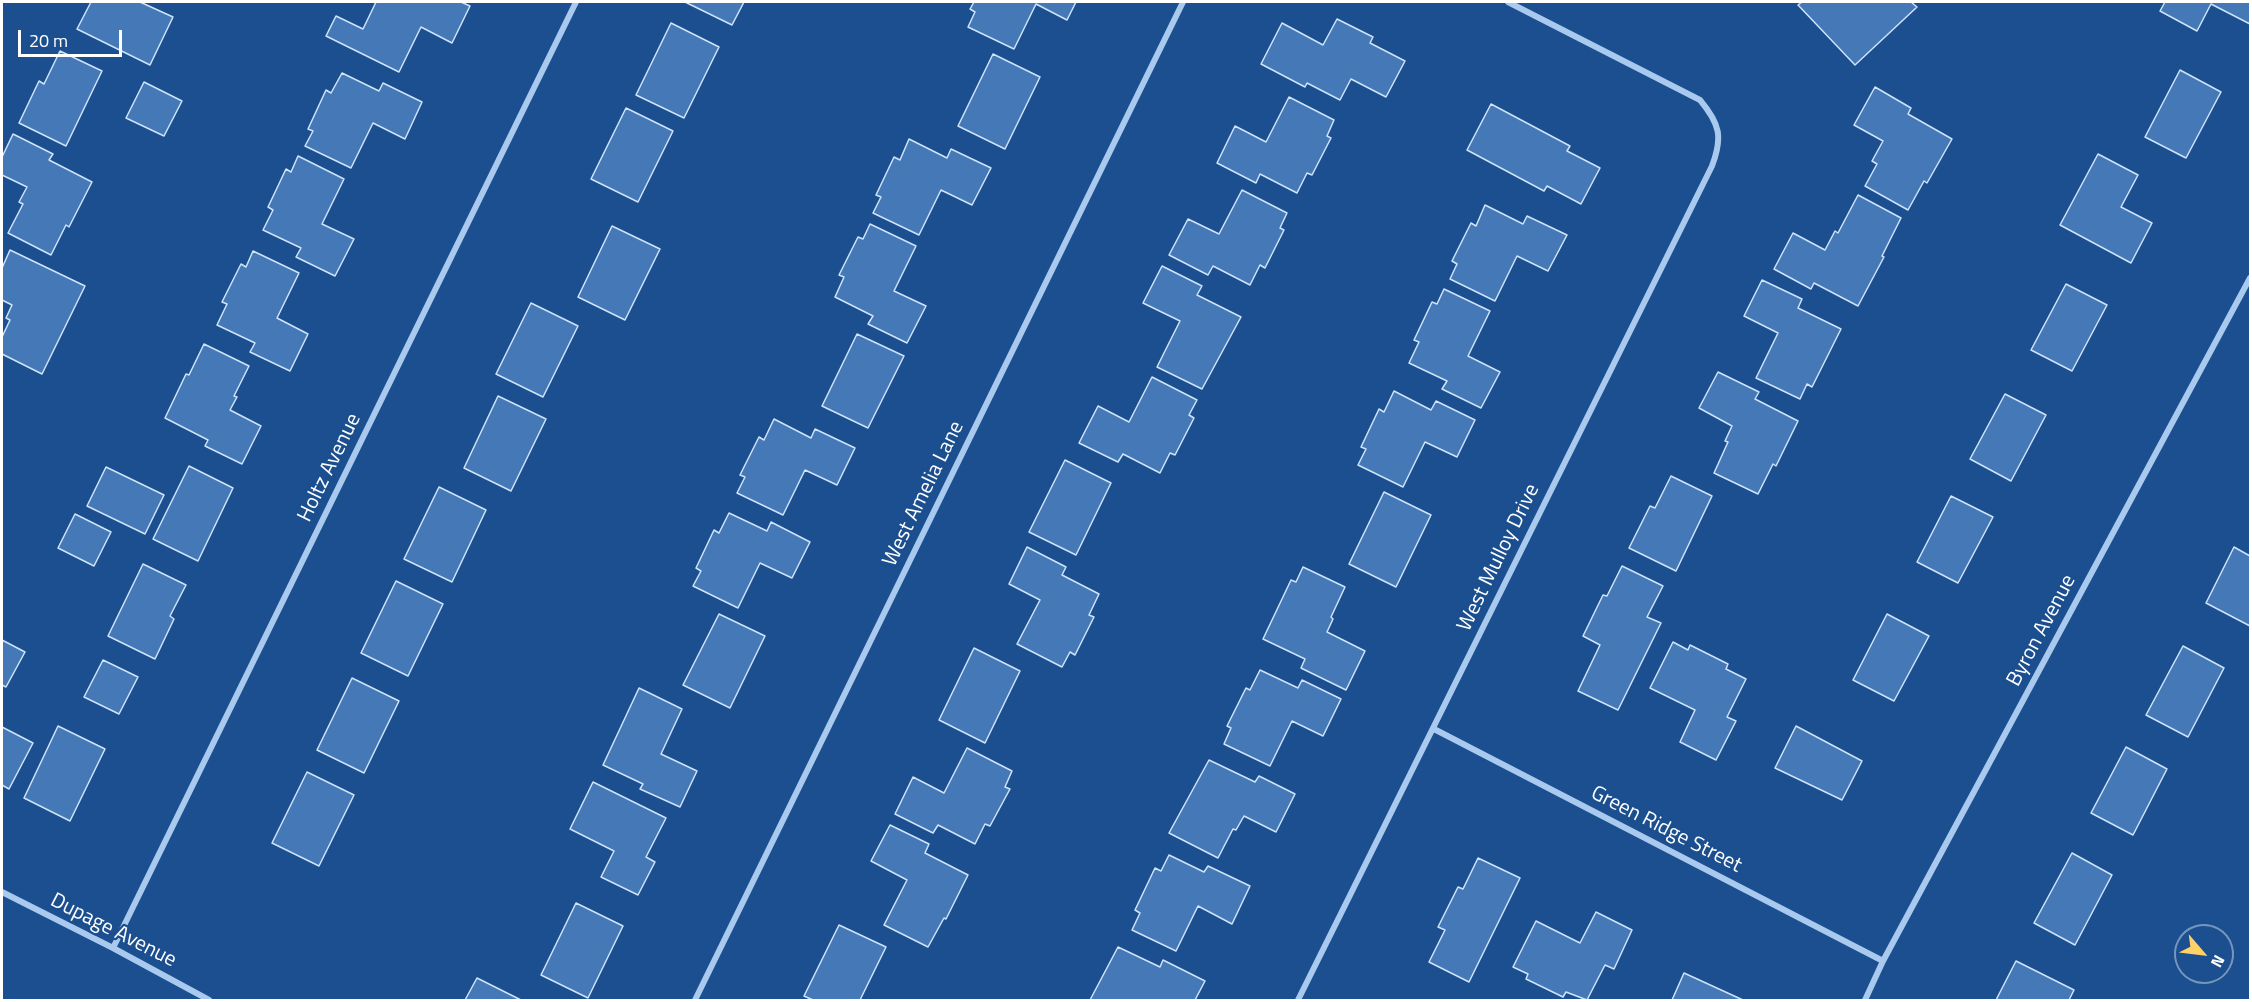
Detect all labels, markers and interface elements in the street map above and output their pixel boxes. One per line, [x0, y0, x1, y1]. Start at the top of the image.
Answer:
scale bar [21, 18, 124, 56]
text: 20 m [29, 27, 68, 54]
street label: Holtz Avenue [293, 410, 367, 526]
street label: West Amelia Lane [878, 417, 970, 571]
street label: West Mulloy Drive [1452, 480, 1546, 636]
street label: Byron Avenue [2002, 571, 2082, 691]
street label: Green Ridge Street [1586, 781, 1746, 879]
street label: Dupage Avenue [46, 888, 180, 974]
north arrow [2174, 924, 2234, 984]
text: N [2205, 951, 2231, 972]

